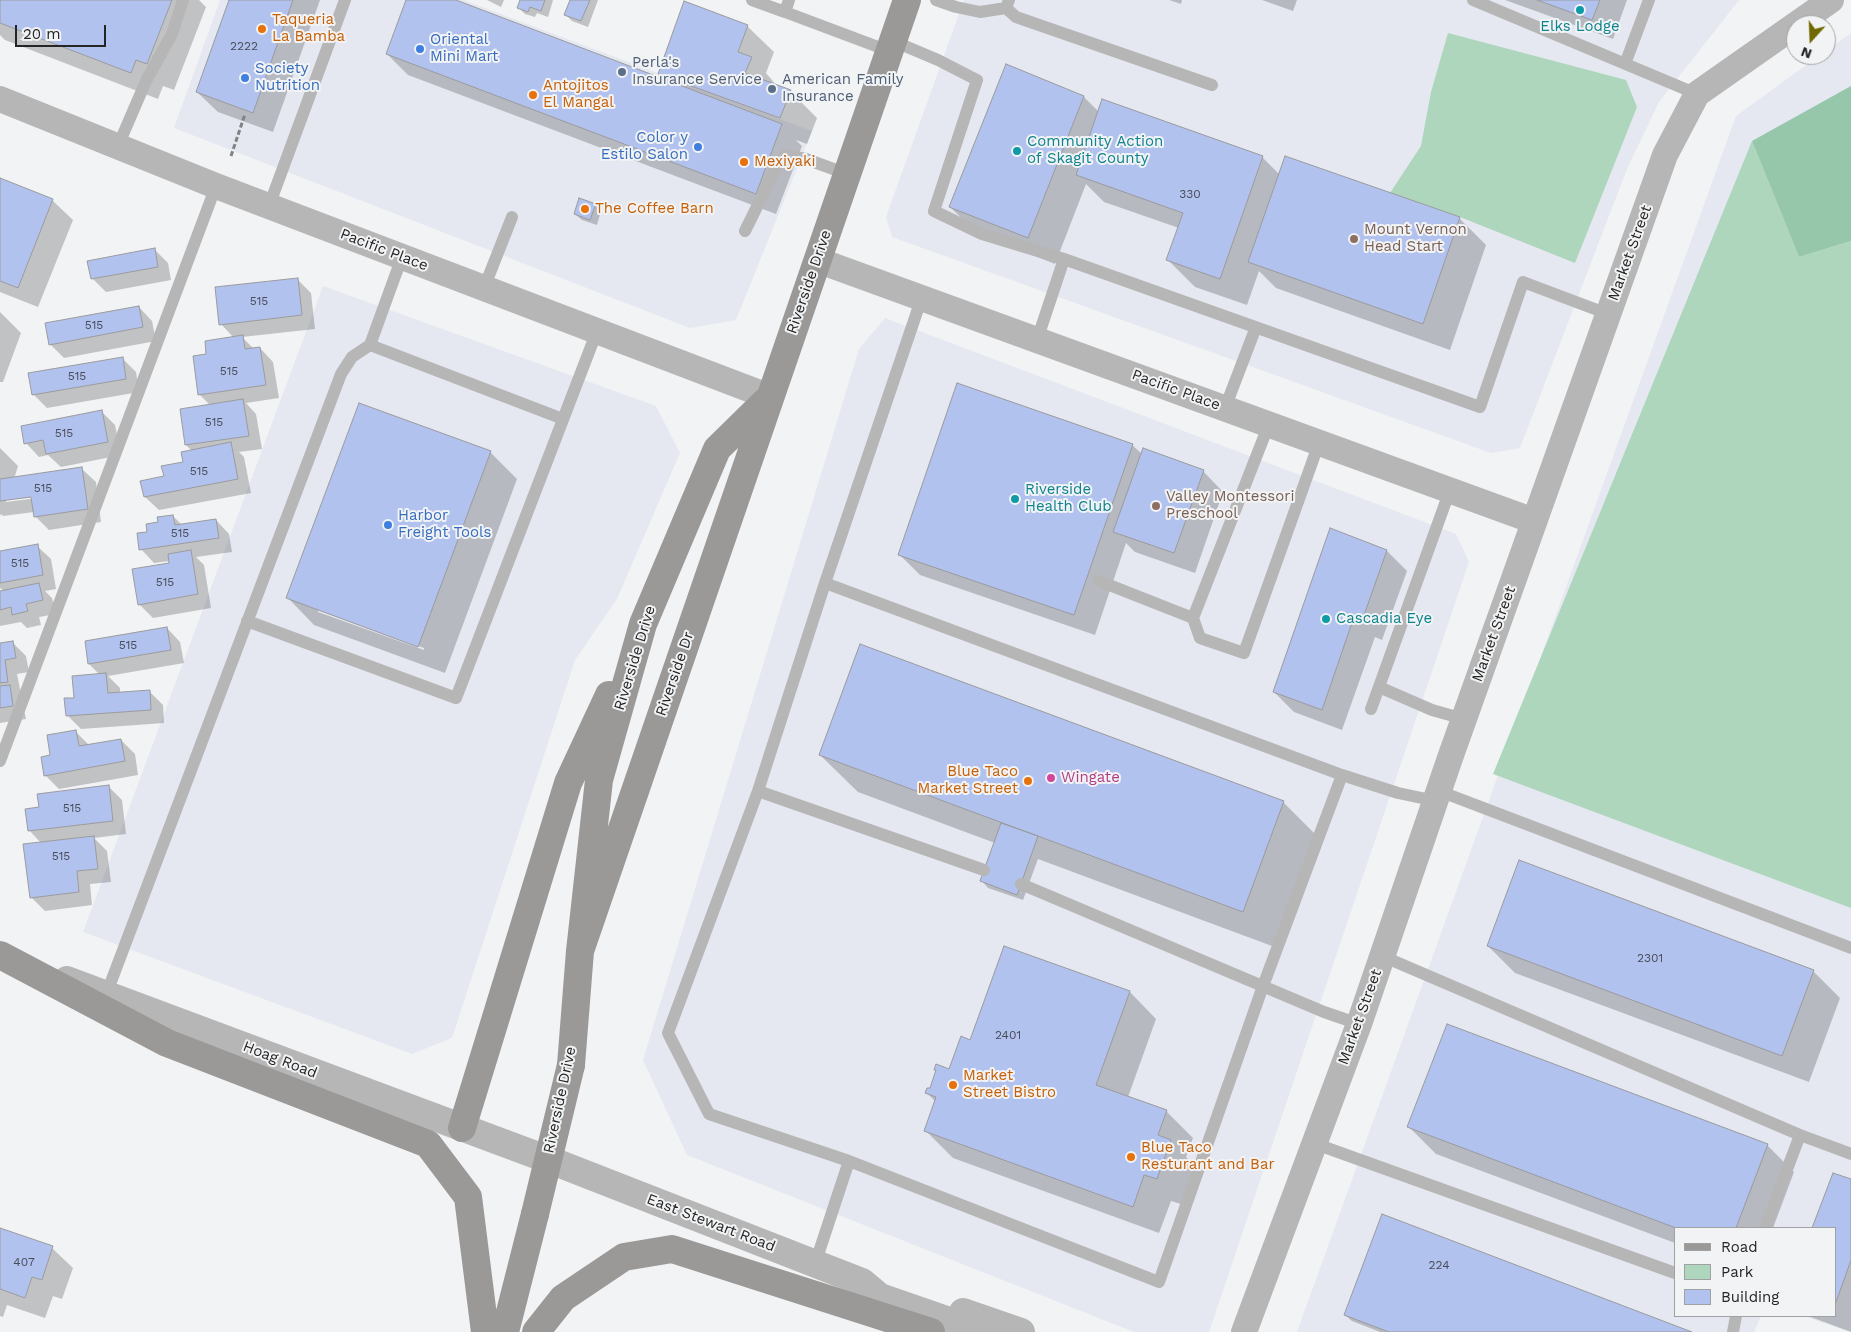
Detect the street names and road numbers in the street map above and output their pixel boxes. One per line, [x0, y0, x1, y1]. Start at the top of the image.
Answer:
street label: Market Street [1604, 203, 1656, 303]
street label: Pacific Place [337, 225, 431, 275]
street label: Riverside Drive [783, 228, 835, 336]
street label: Pacific Place [1129, 366, 1223, 414]
street label: Market Street [1468, 584, 1520, 684]
street label: Riverside Drive [611, 603, 659, 713]
street label: Riverside Dr [652, 629, 698, 719]
street label: Market Street [1334, 967, 1386, 1067]
street label: Hoag Road [240, 1038, 320, 1082]
street label: Riverside Drive [540, 1045, 580, 1155]
street label: East Stewart Road [644, 1190, 778, 1256]

